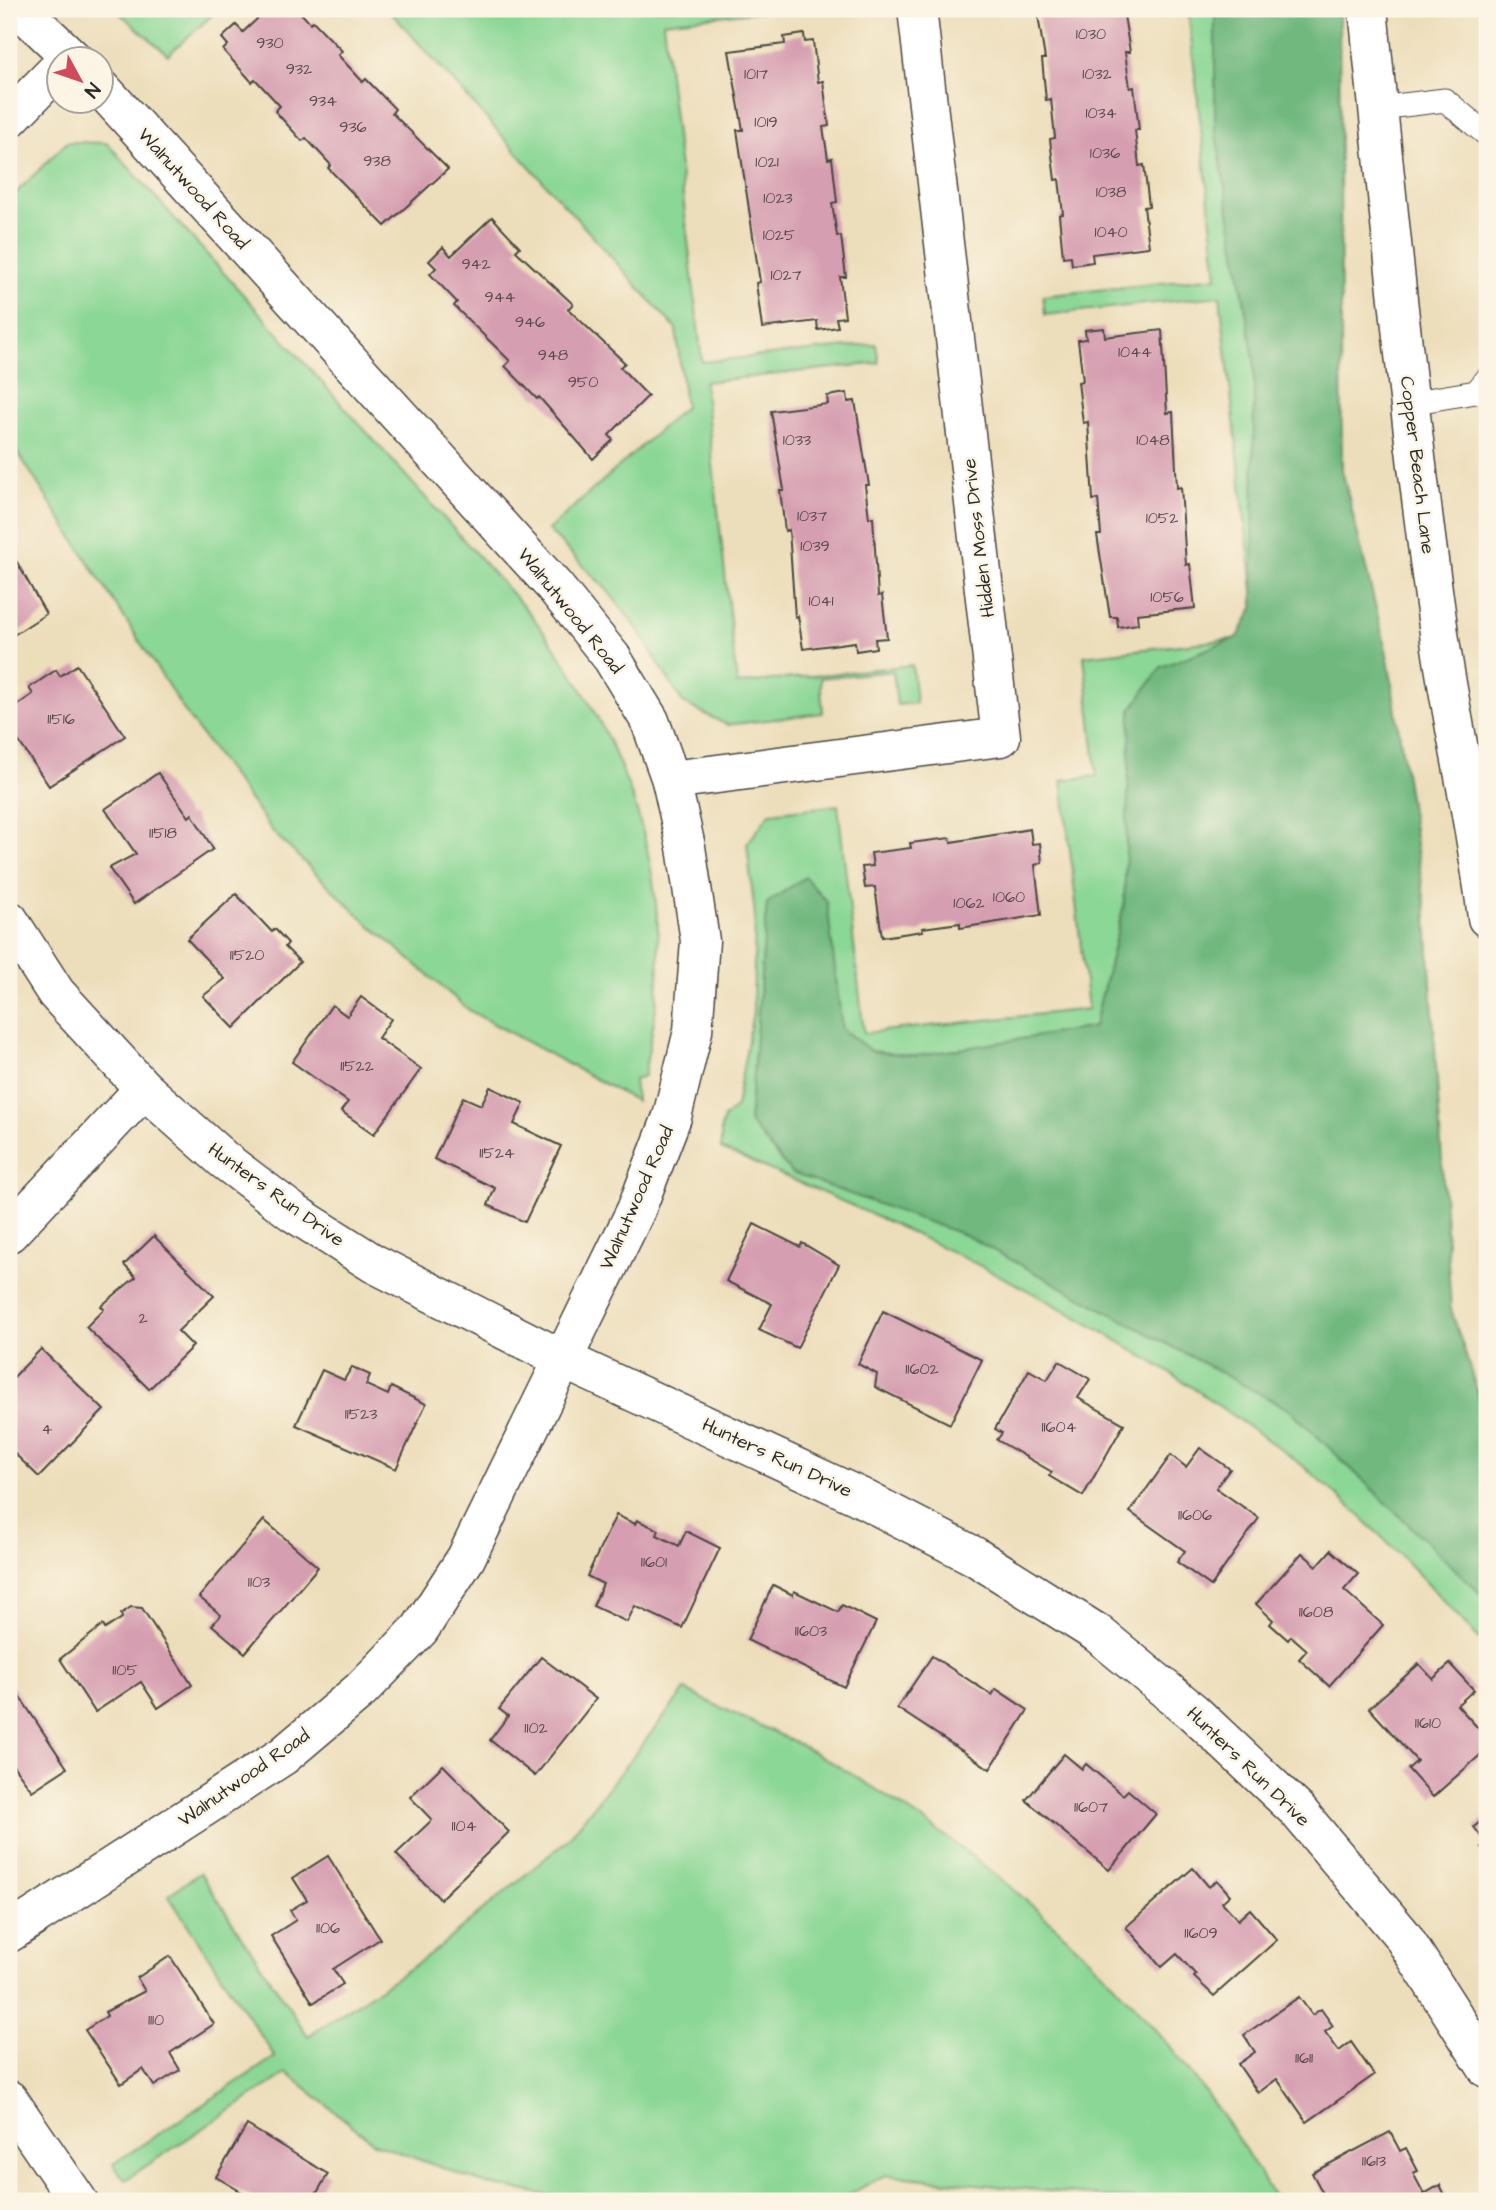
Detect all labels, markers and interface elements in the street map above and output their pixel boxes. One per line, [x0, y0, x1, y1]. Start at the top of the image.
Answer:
house number: 1030 [1076, 23, 1106, 45]
house number: 930 [256, 32, 284, 54]
north arrow [46, 46, 116, 116]
house number: 932 [286, 58, 312, 80]
house number: 1017 [744, 63, 768, 85]
house number: 1032 [1082, 63, 1112, 85]
text: N [78, 77, 106, 103]
house number: 934 [309, 90, 337, 112]
house number: 1034 [1085, 102, 1117, 124]
house number: 1019 [754, 111, 778, 133]
house number: 936 [339, 116, 367, 138]
street label: Walnutwood Road [131, 122, 255, 256]
house number: 1036 [1090, 142, 1120, 164]
house number: 938 [363, 150, 391, 172]
house number: 1021 [755, 151, 779, 173]
house number: 1038 [1096, 181, 1126, 203]
house number: 1023 [763, 187, 793, 209]
house number: 1040 [1094, 221, 1128, 243]
house number: 1025 [763, 224, 796, 246]
house number: 942 [461, 253, 491, 275]
house number: 1027 [770, 264, 802, 286]
house number: 944 [485, 286, 516, 308]
house number: 946 [515, 311, 545, 333]
house number: 1044 [1118, 341, 1152, 363]
house number: 948 [538, 344, 568, 366]
house number: 950 [568, 371, 598, 393]
street label: Copper Beach Lane [1393, 375, 1441, 555]
house number: 1033 [783, 429, 811, 451]
house number: 1048 [1136, 429, 1170, 451]
street label: Hidden Moss Drive [956, 457, 1002, 619]
house number: 1037 [797, 505, 827, 527]
house number: 1052 [1146, 507, 1178, 529]
house number: 1039 [800, 535, 830, 557]
street label: Walnutwood Road [511, 542, 629, 680]
house number: 1056 [1150, 586, 1184, 608]
house number: 1041 [808, 590, 834, 612]
house number: 11516 [47, 708, 75, 730]
house number: 11518 [149, 822, 177, 844]
house number: 1060 [993, 886, 1025, 908]
house number: 1062 [953, 892, 985, 914]
house number: 11520 [230, 944, 264, 966]
house number: 11522 [340, 1055, 374, 1077]
street label: Walnutwood Road [593, 1121, 681, 1274]
street label: Hunters Run Drive [202, 1136, 350, 1254]
house number: 11524 [479, 1142, 515, 1164]
house number: 2 [138, 1307, 148, 1329]
house number: 11602 [905, 1358, 939, 1380]
house number: 11523 [345, 1403, 377, 1425]
street label: Hunters Run Drive [698, 1411, 856, 1505]
house number: 11604 [1041, 1416, 1077, 1438]
house number: 4 [42, 1418, 53, 1440]
house number: 11606 [1178, 1504, 1212, 1526]
house number: 11601 [641, 1551, 667, 1573]
house number: 1103 [248, 1571, 270, 1593]
house number: 11608 [1299, 1601, 1333, 1623]
house number: 11603 [795, 1620, 827, 1642]
house number: 1105 [112, 1659, 138, 1681]
street label: Hunters Run Drive [1180, 1701, 1316, 1833]
house number: 11610 [1415, 1712, 1441, 1734]
house number: 1102 [524, 1717, 548, 1739]
street label: Walnutwood Road [173, 1722, 315, 1834]
house number: 11607 [1074, 1796, 1108, 1818]
house number: 1104 [451, 1815, 477, 1837]
house number: 1106 [316, 1917, 340, 1939]
house number: 11609 [1184, 1922, 1218, 1944]
house number: 1110 [148, 2009, 164, 2031]
house number: 11611 [1295, 2047, 1313, 2069]
house number: 11613 [1362, 2150, 1386, 2172]

